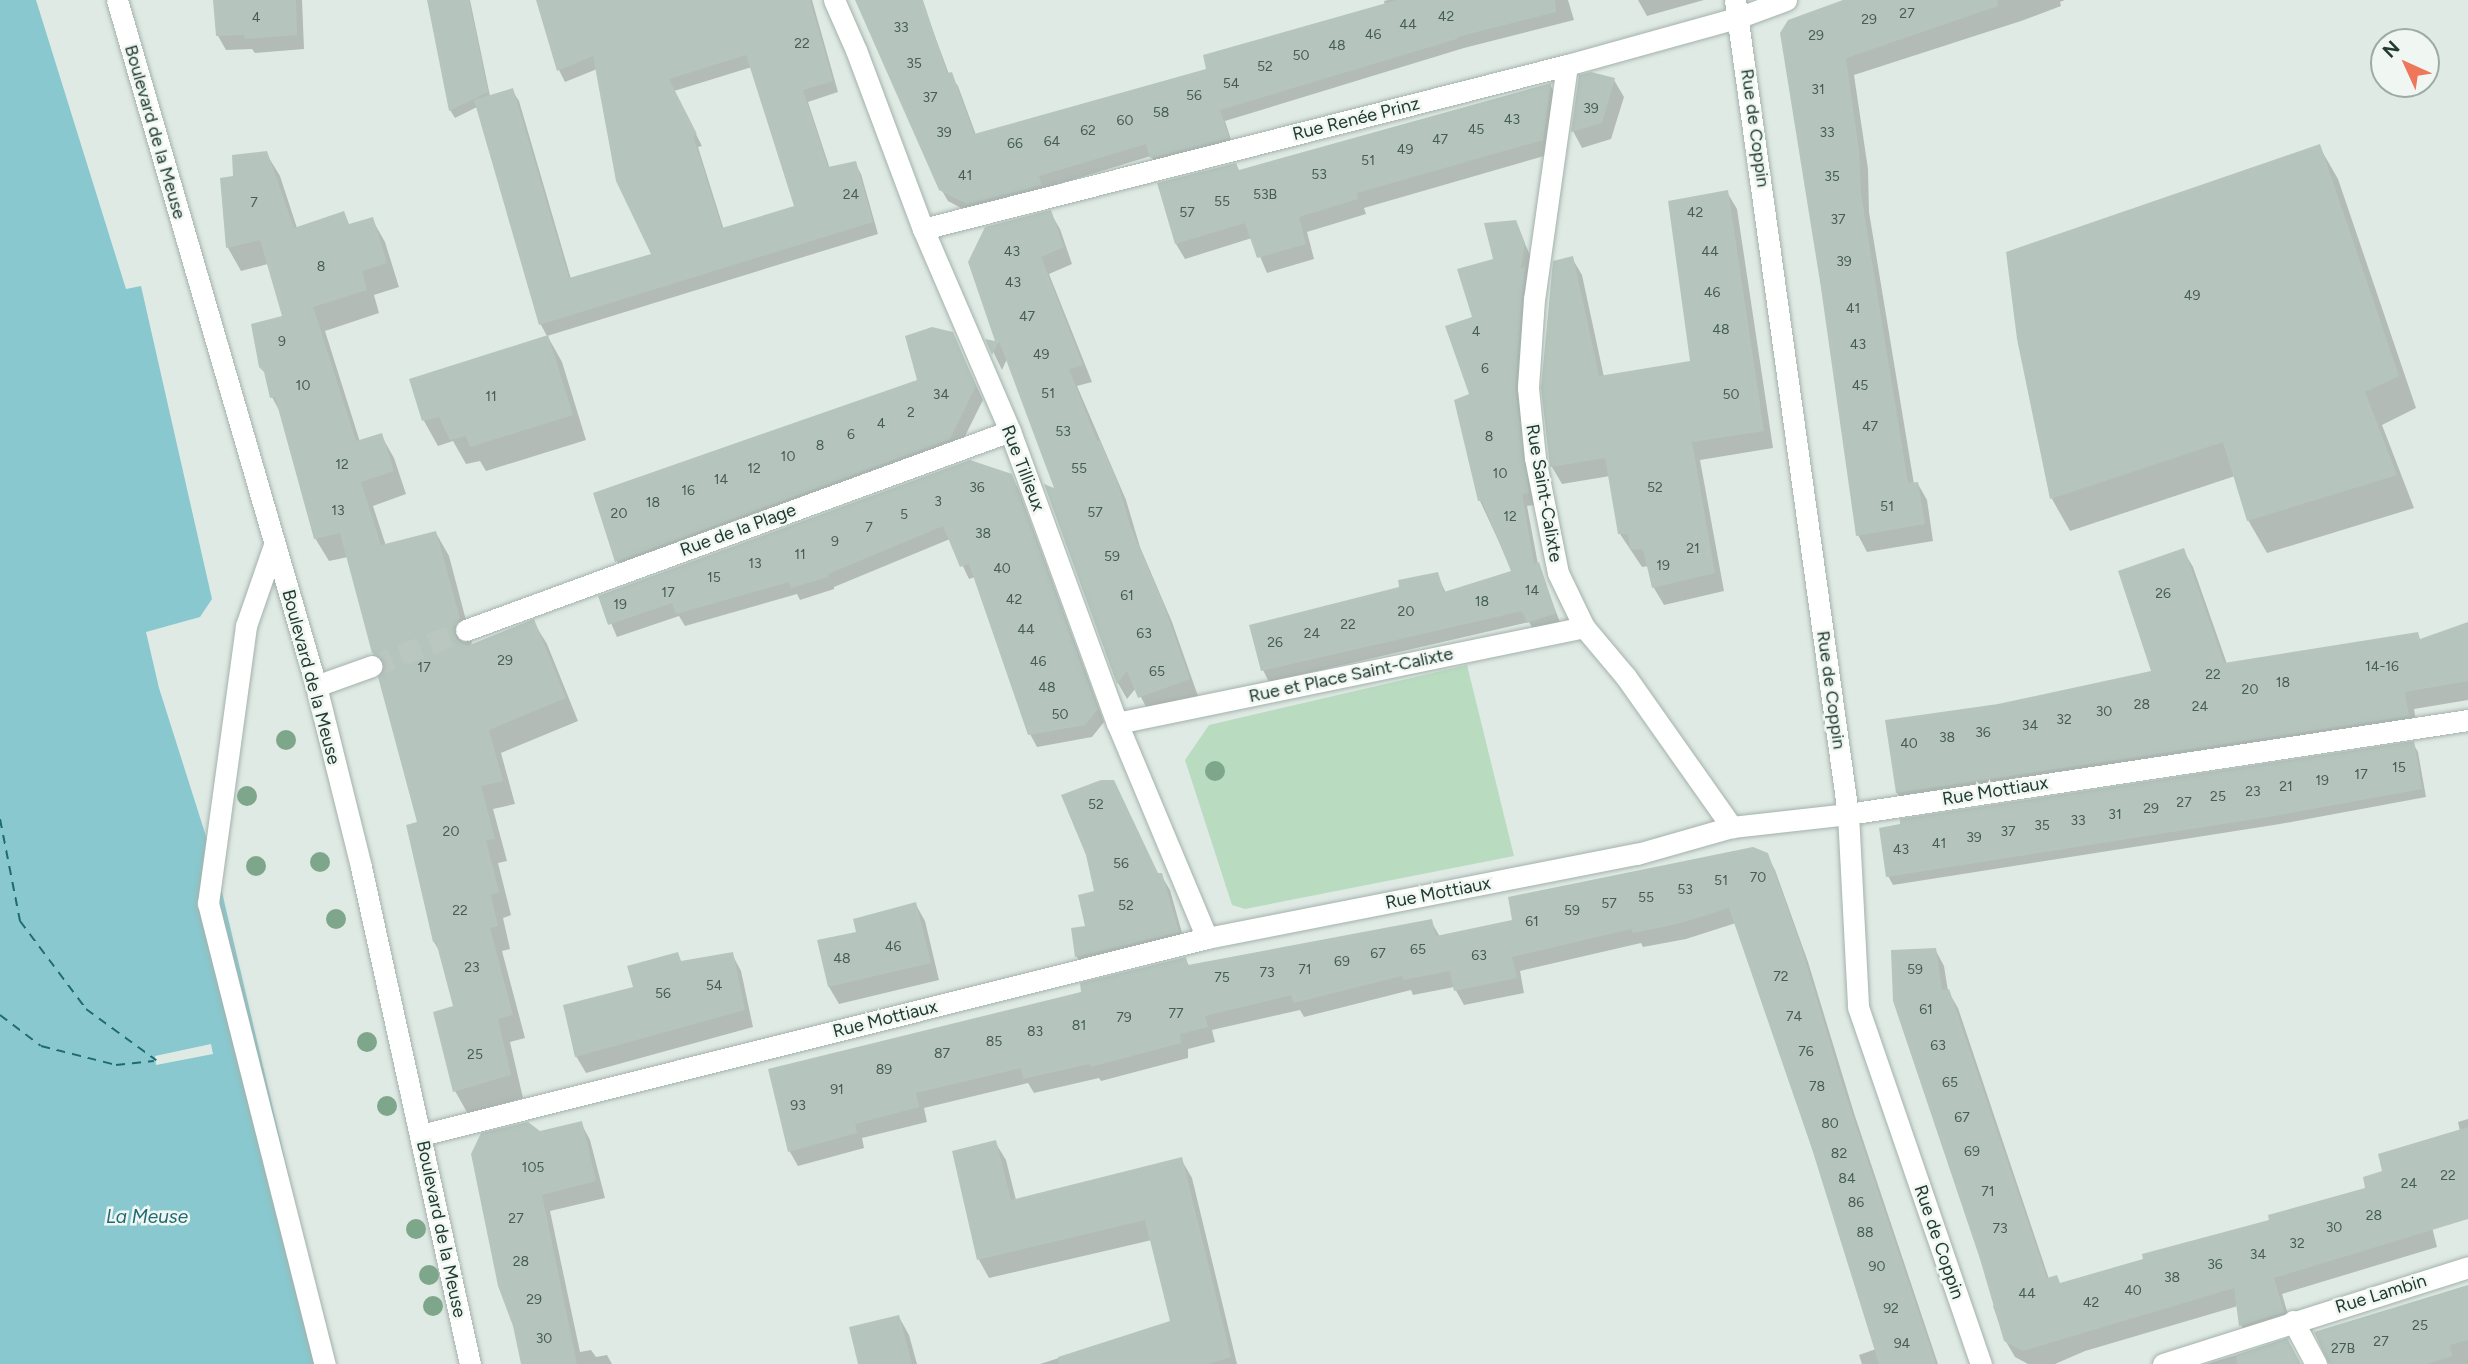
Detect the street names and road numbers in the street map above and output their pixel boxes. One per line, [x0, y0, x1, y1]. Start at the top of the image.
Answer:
street label: Boulevard de la Meuse [120, 42, 190, 222]
street label: Rue de Coppin [1736, 67, 1774, 189]
street label: Rue Renée Prinz [1290, 93, 1422, 145]
street label: Rue Tillieux [997, 422, 1049, 514]
street label: Rue Saint-Calixte [1521, 422, 1567, 564]
street label: Rue de la Plage [677, 499, 799, 561]
street label: Boulevard de la Meuse [277, 587, 345, 767]
street label: Rue de Coppin [1812, 629, 1850, 751]
street label: Rue et Place Saint-Calixte [1247, 643, 1455, 707]
street label: Rue Mottiaux [1941, 772, 2049, 810]
street label: Rue Mottiaux [1384, 872, 1492, 914]
street label: Rue Mottiaux [831, 996, 939, 1042]
street label: Boulevard de la Meuse [412, 1139, 470, 1319]
street label: Rue de Coppin [1909, 1182, 1969, 1302]
street label: Rue Lambin [2333, 1270, 2429, 1318]

